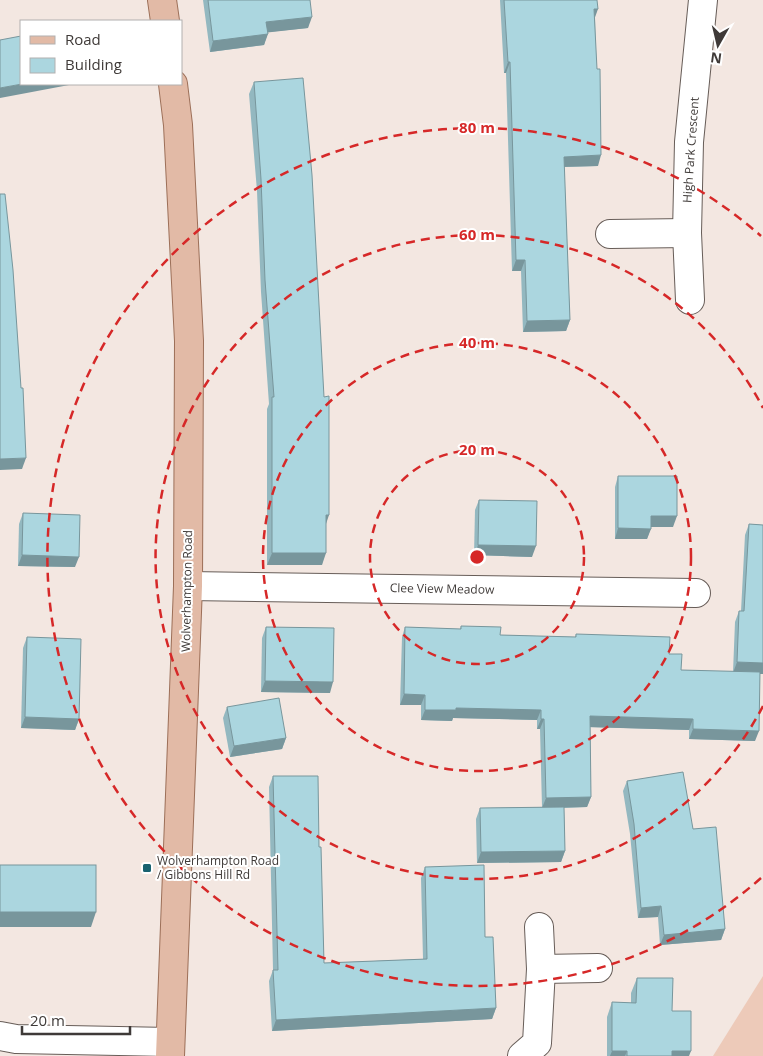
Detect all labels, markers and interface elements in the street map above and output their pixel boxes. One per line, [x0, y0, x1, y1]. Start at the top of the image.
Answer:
legend [20, 20, 182, 85]
north arrow [693, 20, 743, 70]
text: Road [65, 29, 101, 49]
text: N [709, 48, 723, 69]
text: Building [65, 54, 122, 74]
street label: High Park Crescent [678, 96, 703, 203]
text: 80 m [459, 117, 495, 137]
text: 60 m [459, 224, 495, 244]
text: 40 m [459, 332, 495, 352]
text: 20 m [459, 439, 495, 459]
street label: Wolverhampton Road [177, 530, 196, 652]
centre of rings [468, 548, 486, 566]
street label: Clee View Meadow [390, 579, 495, 598]
place label: Wolverhampton Road / Gibbons Hill Rd [157, 852, 279, 883]
marker: Wolverhampton Road / Gibbons Hill Rd [141, 862, 153, 874]
scale bar [22, 1004, 130, 1036]
text: 20 m [30, 1010, 65, 1030]

